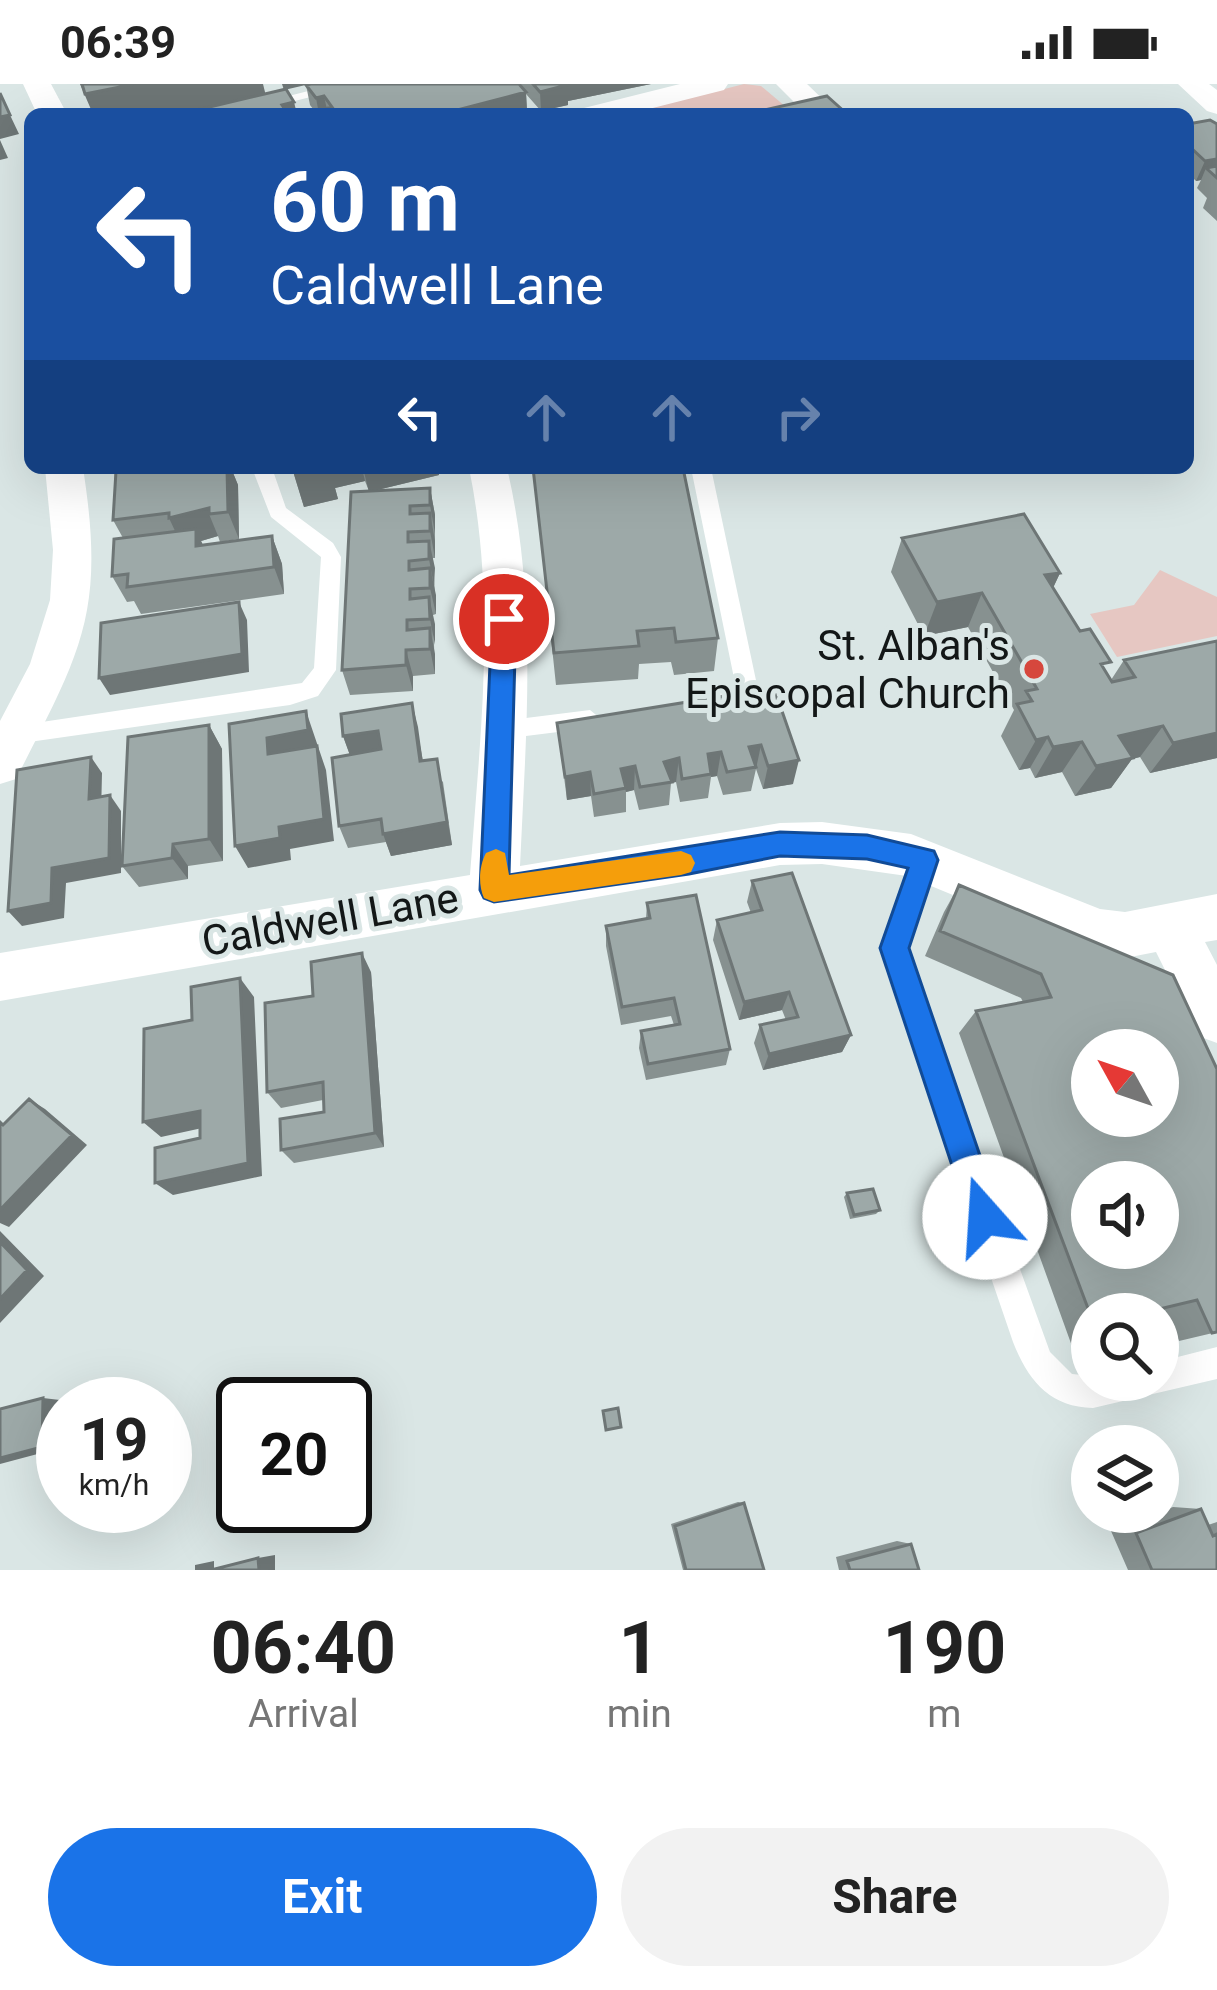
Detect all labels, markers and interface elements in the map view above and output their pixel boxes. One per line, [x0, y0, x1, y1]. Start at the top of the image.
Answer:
text: 06:39 [60, 16, 176, 69]
text: 60 m [270, 153, 460, 252]
icon: left [72, 156, 228, 312]
text: Caldwell Lane [270, 254, 604, 317]
icon: left [387, 384, 453, 450]
icon: ahead [513, 384, 579, 450]
icon: ahead [639, 384, 705, 450]
icon: right [765, 384, 831, 450]
pin [453, 568, 555, 670]
icon: arrive [471, 586, 537, 652]
place label: St. Alban's Episcopal Church [685, 621, 1010, 718]
marker: St. Alban's Episcopal Church [1021, 656, 1047, 682]
street label: Caldwell Lane [198, 873, 462, 966]
north arrow [1071, 1029, 1179, 1137]
map controls [1071, 1029, 1179, 1533]
position arrow [922, 1154, 1048, 1280]
button: sound [1071, 1161, 1179, 1269]
button: search [1071, 1293, 1179, 1401]
speed limit sign: 20 [216, 1377, 372, 1533]
text: 19 [80, 1404, 148, 1475]
button: layers [1071, 1425, 1179, 1533]
text: km/h [79, 1467, 149, 1502]
text: 06:40 [211, 1606, 396, 1691]
text: 1 [619, 1606, 660, 1691]
text: 190 [882, 1606, 1006, 1691]
text: Arrival [248, 1691, 359, 1737]
text: min [607, 1691, 672, 1737]
text: m [927, 1691, 962, 1737]
button: Exit [48, 1828, 597, 1966]
button: Share [621, 1828, 1169, 1966]

